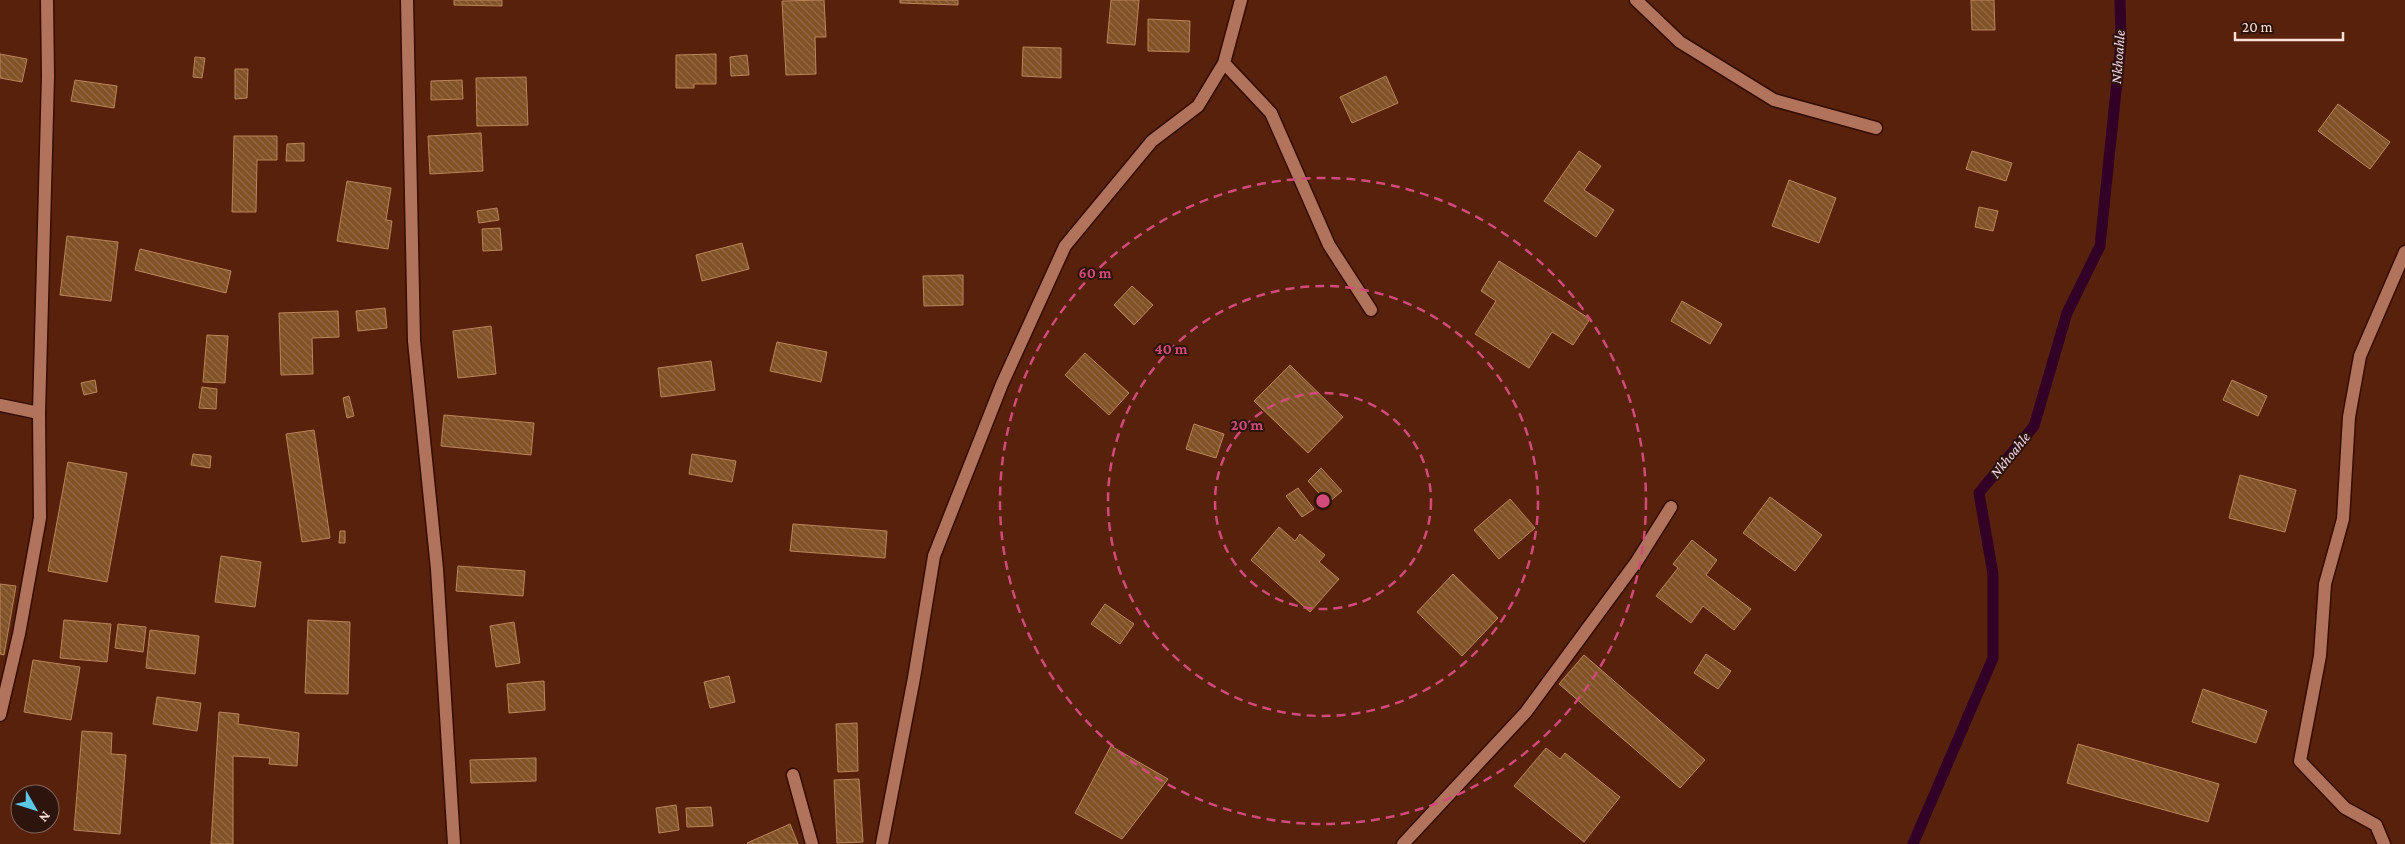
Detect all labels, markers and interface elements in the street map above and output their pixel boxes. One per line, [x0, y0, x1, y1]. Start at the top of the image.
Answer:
scale bar [2235, 10, 2342, 42]
text: 20 m [2242, 19, 2273, 35]
water label: Nkhoahle [2108, 29, 2128, 84]
text: 60 m [1079, 265, 1112, 281]
text: 40 m [1155, 341, 1188, 357]
text: 20 m [1231, 417, 1263, 433]
water label: Nkhoahle [1987, 429, 2033, 481]
centre of rings [1314, 492, 1332, 510]
north arrow [10, 784, 60, 834]
text: N [36, 808, 54, 826]

